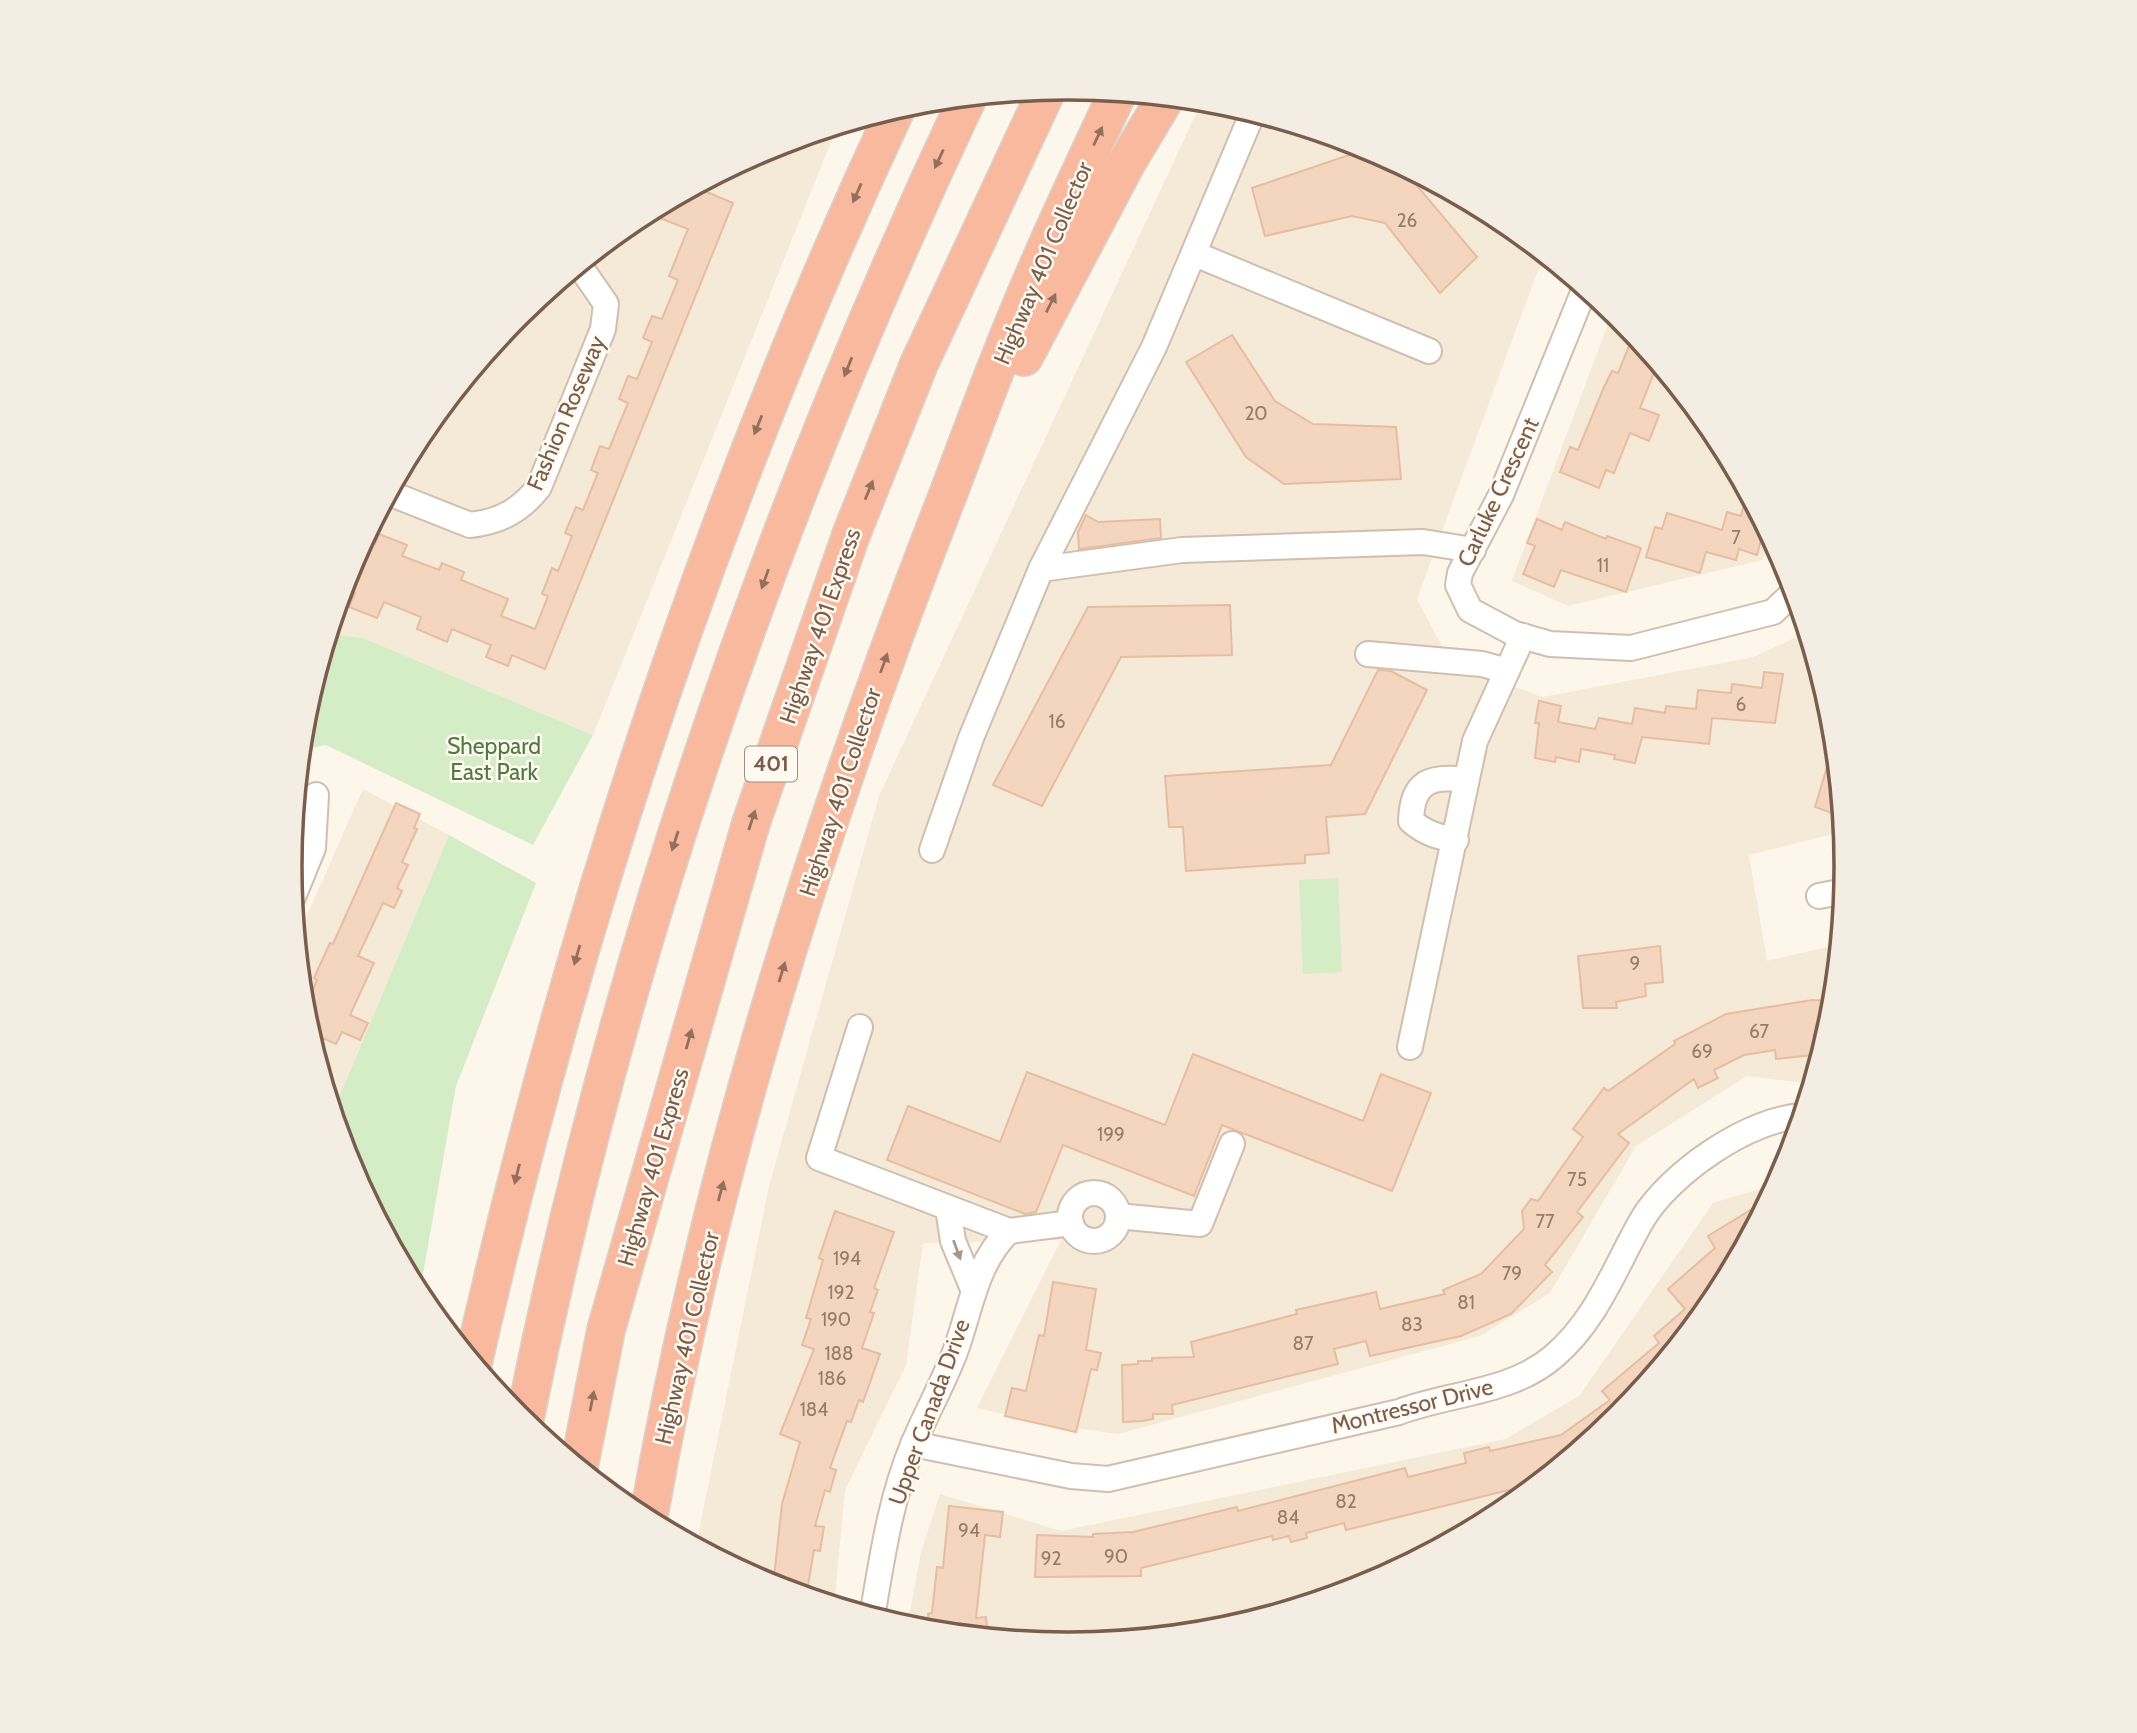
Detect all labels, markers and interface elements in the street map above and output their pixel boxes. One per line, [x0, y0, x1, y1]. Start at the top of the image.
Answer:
one-way arrow [1092, 126, 1104, 146]
one-way arrow [933, 149, 945, 169]
street label: Highway 401 Collector [988, 157, 1099, 369]
one-way arrow [851, 183, 863, 203]
house number: 26 [1397, 209, 1417, 232]
one-way arrow [1045, 293, 1057, 313]
street label: Fashion Roseway [521, 331, 611, 495]
one-way arrow [842, 357, 853, 378]
house number: 20 [1244, 402, 1268, 425]
street label: Carluke Crescent [1451, 413, 1545, 571]
one-way arrow [753, 415, 764, 436]
one-way arrow [863, 480, 874, 501]
street label: Highway 401 Express [773, 525, 867, 727]
house number: 7 [1731, 526, 1741, 549]
house number: 11 [1597, 554, 1609, 577]
one-way arrow [759, 569, 770, 590]
one-way arrow [878, 652, 889, 673]
street label: Highway 401 Collector [793, 683, 887, 900]
house number: 6 [1736, 693, 1746, 716]
house number: 16 [1049, 710, 1066, 733]
park label: Sheppard East Park [447, 732, 541, 786]
road number: 401 [745, 746, 797, 782]
one-way arrow [747, 810, 758, 831]
one-way arrow [669, 830, 680, 851]
one-way arrow [571, 944, 582, 966]
house number: 9 [1630, 952, 1640, 975]
one-way arrow [778, 961, 788, 982]
house number: 67 [1749, 1020, 1770, 1043]
one-way arrow [684, 1028, 695, 1050]
house number: 69 [1691, 1040, 1713, 1063]
street label: Highway 401 Express [611, 1065, 695, 1269]
house number: 199 [1097, 1123, 1125, 1146]
one-way arrow [511, 1164, 522, 1186]
house number: 75 [1567, 1168, 1587, 1191]
one-way arrow [716, 1180, 727, 1202]
house number: 77 [1535, 1210, 1555, 1233]
street label: Highway 401 Collector [649, 1228, 725, 1447]
one-way arrow [952, 1239, 963, 1260]
house number: 194 [833, 1247, 861, 1270]
house number: 79 [1502, 1262, 1522, 1285]
house number: 192 [828, 1281, 854, 1304]
house number: 81 [1457, 1291, 1475, 1314]
house number: 190 [821, 1308, 851, 1331]
house number: 83 [1401, 1313, 1423, 1336]
street label: Upper Canada Drive [882, 1315, 976, 1509]
house number: 87 [1292, 1332, 1314, 1355]
house number: 188 [824, 1342, 854, 1365]
house number: 186 [818, 1367, 846, 1390]
street label: Montressor Drive [1328, 1372, 1496, 1440]
one-way arrow [587, 1390, 598, 1412]
house number: 184 [800, 1398, 828, 1421]
house number: 82 [1335, 1490, 1357, 1513]
house number: 84 [1277, 1506, 1299, 1529]
house number: 94 [958, 1519, 980, 1542]
house number: 90 [1104, 1545, 1128, 1568]
house number: 92 [1041, 1547, 1061, 1570]

